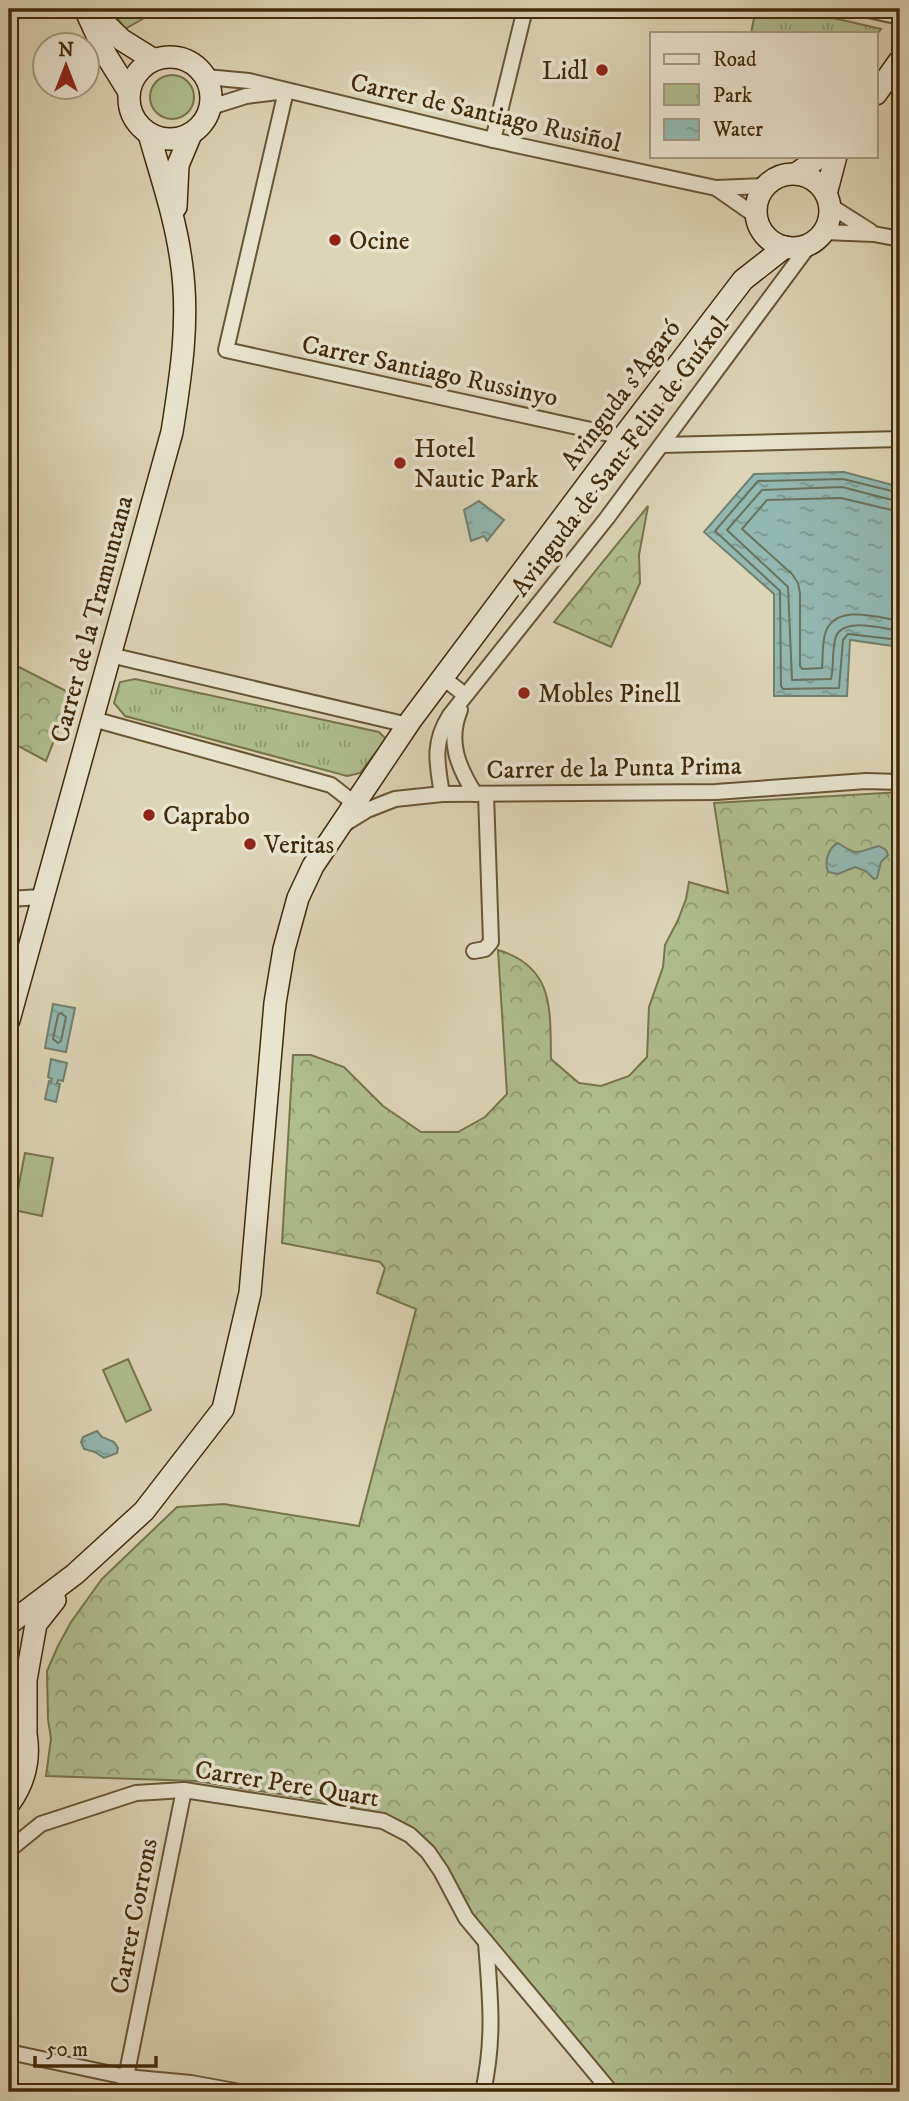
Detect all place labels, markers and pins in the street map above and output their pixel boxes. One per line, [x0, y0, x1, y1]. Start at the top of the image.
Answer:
place label: Lidl [542, 55, 588, 88]
marker: Lidl [594, 62, 610, 78]
place label: Ocine [349, 225, 410, 258]
marker: Ocine [327, 232, 343, 248]
place label: Hotel Nautic Park [414, 433, 539, 496]
marker: Hotel Nautic Park [392, 455, 408, 471]
place label: Mobles Pinell [538, 678, 681, 711]
marker: Mobles Pinell [516, 685, 532, 701]
place label: Caprabo [163, 800, 250, 833]
marker: Caprabo [141, 807, 157, 823]
place label: Veritas [263, 829, 334, 862]
marker: Veritas [242, 836, 258, 852]

